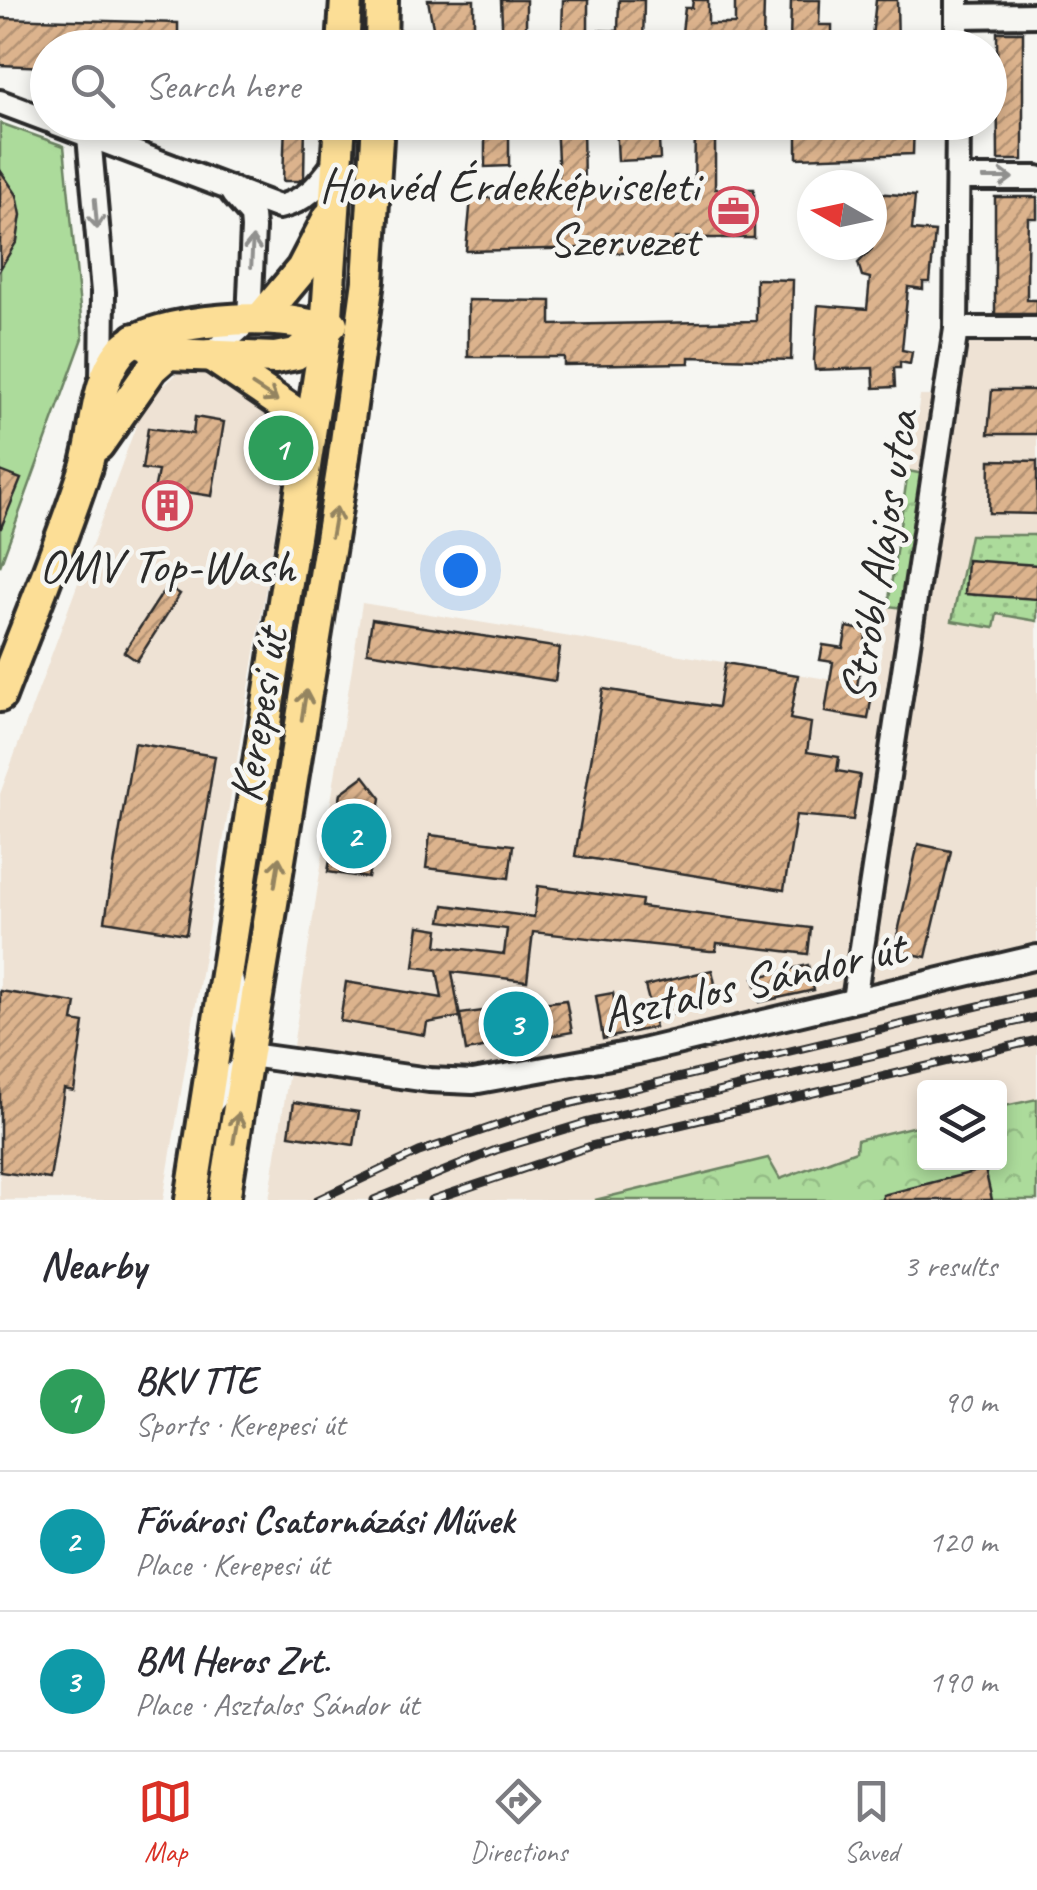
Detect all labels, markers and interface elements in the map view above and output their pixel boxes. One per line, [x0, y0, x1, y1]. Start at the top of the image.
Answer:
search box [30, 30, 1007, 140]
icon: search [65, 58, 120, 113]
text: Search here [145, 62, 300, 109]
place label: Honvéd Érdekképviseleti Szervezet [319, 155, 704, 270]
one-way arrow [980, 168, 1013, 188]
north arrow [797, 170, 887, 260]
office icon: Honvéd Érdekképviseleti Szervezet [708, 186, 760, 238]
one-way arrow [87, 198, 106, 230]
one-way arrow [243, 236, 262, 269]
one-way arrow [251, 382, 279, 403]
street label: Stróbl Alajos utca [826, 403, 932, 706]
pin: 1 [248, 410, 314, 486]
building icon: OMV Top-Wash [141, 479, 193, 531]
one-way arrow [325, 506, 344, 539]
place label: OMV Top-Wash [39, 536, 297, 596]
your location [435, 545, 486, 596]
street label: Kerepesi út [215, 620, 302, 806]
one-way arrow [295, 689, 314, 721]
pin: 2 [322, 798, 386, 874]
one-way arrow [269, 856, 287, 888]
street label: Asztalos Sándor út [596, 916, 915, 1045]
pin: 3 [484, 986, 548, 1062]
map controls [917, 1080, 1007, 1170]
button: layers [917, 1080, 1007, 1170]
one-way arrow [227, 1112, 246, 1144]
text: Nearby [40, 1239, 146, 1292]
text: 3 results [903, 1245, 997, 1286]
text: BKV TTE [135, 1357, 257, 1404]
text: 1 [65, 1381, 80, 1422]
text: 90 m [943, 1381, 997, 1422]
text: Sports · Kerepesi út [135, 1404, 345, 1445]
text: Fővárosi Csatornázási Művek [135, 1497, 514, 1544]
text: 2 [65, 1521, 80, 1562]
text: 120 m [928, 1521, 997, 1562]
text: Place · Kerepesi út [135, 1544, 329, 1585]
text: BM Heros Zrt. [135, 1637, 330, 1684]
text: 3 [65, 1661, 80, 1702]
text: 190 m [928, 1661, 997, 1702]
text: Place · Asztalos Sándor út [135, 1684, 419, 1725]
tab: Map [138, 1774, 193, 1869]
tab: Directions [470, 1774, 567, 1869]
tab: Saved [844, 1774, 899, 1869]

